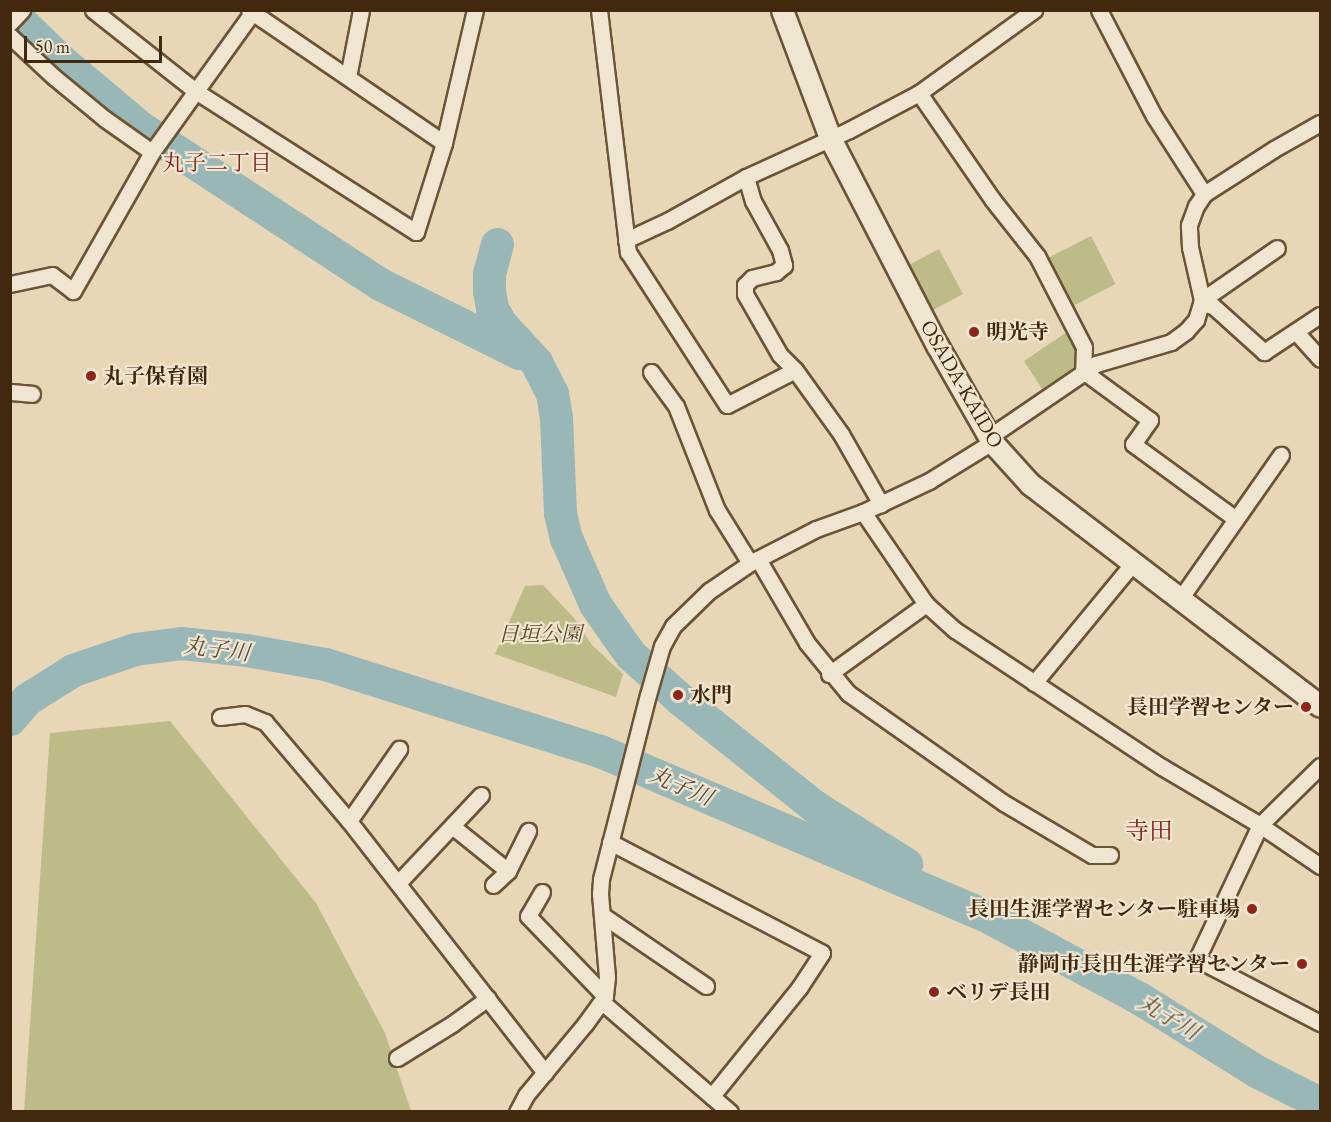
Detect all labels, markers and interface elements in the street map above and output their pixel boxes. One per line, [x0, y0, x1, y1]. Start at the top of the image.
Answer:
scale bar [27, 24, 165, 62]
text: 50 m [35, 35, 70, 58]
district label: 丸子二丁目 [162, 150, 272, 176]
street label: OSADA-KAIDO [915, 316, 1009, 452]
place label: 明光寺 [986, 319, 1049, 345]
marker: 明光寺 [967, 325, 981, 339]
place label: 丸子保育園 [103, 363, 208, 389]
marker: 丸子保育園 [84, 369, 98, 383]
park label: 日垣公園 [498, 621, 582, 647]
water label: 丸子川 [183, 632, 251, 666]
place label: 水門 [690, 682, 732, 708]
marker: 水門 [671, 688, 685, 702]
place label: 長田学習センター [1126, 694, 1294, 720]
marker: 長田学習センター [1299, 700, 1313, 714]
water label: 丸子川 [645, 761, 717, 811]
district label: 寺田 [1125, 817, 1173, 845]
place label: 長田生涯学習センター駐車場 [967, 896, 1240, 922]
marker: 長田生涯学習センター駐車場 [1245, 902, 1259, 916]
place label: 静岡市長田生涯学習センター [1017, 951, 1290, 977]
marker: 静岡市長田生涯学習センター [1295, 957, 1309, 971]
place label: ベリデ長田 [946, 979, 1051, 1005]
marker: ベリデ長田 [927, 985, 941, 999]
water label: 丸子川 [1134, 989, 1204, 1045]

